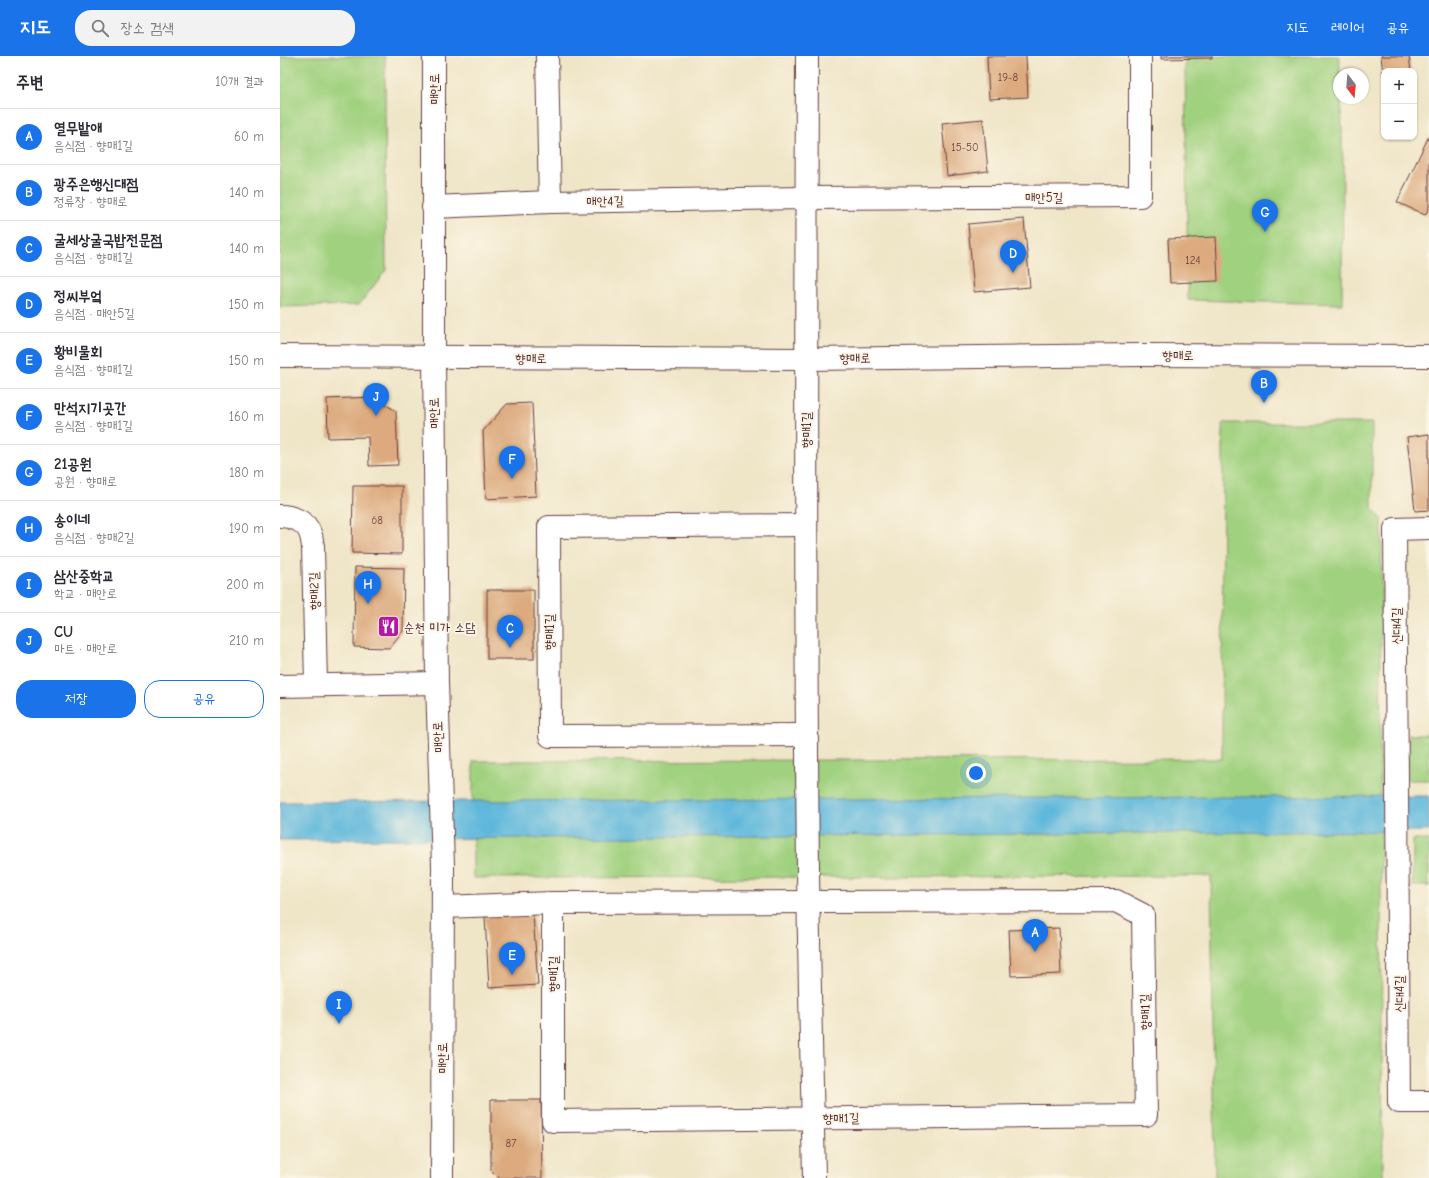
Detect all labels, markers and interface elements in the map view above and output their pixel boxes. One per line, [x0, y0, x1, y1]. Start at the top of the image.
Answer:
search box [75, 10, 355, 46]
text: 지도 [20, 16, 51, 38]
icon: search [89, 17, 111, 39]
text: 장소 검색 [121, 19, 174, 37]
text: 지도 [1286, 19, 1309, 36]
text: 레이어 [1331, 19, 1364, 36]
text: 공유 [1386, 19, 1409, 36]
north arrow [1333, 68, 1369, 104]
map controls [1381, 68, 1417, 140]
button: + [1381, 68, 1417, 104]
house number: 19-8 [998, 71, 1018, 84]
text: 주변 [16, 73, 43, 92]
street label: 매안로 [427, 73, 442, 105]
text: 10개 결과 [215, 74, 264, 89]
button: − [1381, 104, 1417, 140]
text: 열무밭애 [54, 119, 102, 137]
text: A [25, 129, 33, 144]
text: 60 m [234, 129, 264, 144]
text: 음식점 · 향매1길 [54, 138, 133, 153]
house number: 15-50 [951, 141, 979, 154]
text: 광주은행신대점 [54, 175, 139, 193]
text: B [25, 185, 33, 200]
text: 140 m [230, 185, 264, 200]
street label: 매안5길 [1025, 190, 1063, 205]
street label: 매안4길 [586, 193, 624, 209]
text: 정류장 · 향매로 [54, 194, 128, 209]
pin: G [1252, 199, 1278, 232]
text: 굴세상굴국밥전문점 [54, 231, 163, 249]
pin: D [1000, 240, 1026, 273]
text: C [25, 241, 33, 256]
text: 140 m [230, 241, 264, 256]
text: 음식점 · 향매1길 [54, 250, 133, 265]
house number: 124 [1185, 254, 1201, 267]
text: 정씨부엌 [54, 287, 102, 305]
text: D [25, 297, 33, 312]
text: 150 m [229, 297, 264, 312]
text: 음식점 · 매안5길 [54, 306, 135, 321]
text: 황비물회 [54, 343, 102, 361]
street label: 향매로 [1162, 348, 1194, 363]
street label: 향매로 [839, 350, 871, 366]
street label: 향매로 [515, 351, 547, 366]
text: E [25, 353, 33, 368]
text: 150 m [229, 353, 264, 368]
text: 음식점 · 향매1길 [54, 362, 133, 377]
pin: B [1251, 370, 1277, 403]
pin: J [363, 383, 389, 416]
street label: 매안로 [426, 397, 442, 429]
text: 만석지기곳간 [54, 399, 126, 417]
text: F [25, 409, 33, 424]
text: 160 m [229, 409, 264, 424]
street label: 향매1길 [799, 412, 814, 448]
text: 음식점 · 향매1길 [54, 418, 133, 433]
pin: F [499, 446, 525, 479]
text: 21공원 [54, 455, 92, 473]
text: G [24, 465, 34, 480]
text: 180 m [229, 465, 264, 480]
text: 공원 · 향매로 [54, 474, 117, 489]
text: 송이네 [54, 511, 90, 529]
house number: 68 [371, 514, 383, 527]
text: H [24, 521, 34, 536]
text: 190 m [229, 521, 264, 536]
text: 음식점 · 향매2길 [54, 530, 135, 545]
text: 삼산중학교 [54, 567, 114, 585]
pin: H [355, 571, 381, 604]
street label: 향매2길 [306, 572, 322, 610]
text: I [26, 577, 32, 592]
text: 200 m [226, 577, 264, 592]
text: 학교 · 매안로 [54, 586, 117, 601]
street label: 신대4길 [1389, 607, 1404, 645]
restaurant icon: 순천 미가 소담 [375, 614, 401, 640]
street label: 향매1길 [542, 614, 557, 650]
pin: C [497, 615, 523, 648]
place label: 순천 미가 소담 [404, 620, 476, 635]
text: CU [54, 623, 73, 641]
text: J [26, 633, 32, 648]
text: 210 m [229, 633, 264, 648]
text: 마트 · 매안로 [54, 641, 117, 656]
button: 저장 [16, 680, 136, 718]
button: 공유 [144, 680, 264, 718]
street label: 매안로 [430, 721, 446, 753]
your location [966, 763, 986, 783]
pin: A [1022, 919, 1048, 952]
pin: E [499, 942, 525, 975]
street label: 향매1길 [546, 956, 561, 992]
street label: 신대4길 [1392, 975, 1407, 1013]
pin: I [326, 991, 352, 1024]
street label: 향매1길 [1137, 994, 1153, 1030]
street label: 매안로 [435, 1042, 450, 1074]
street label: 향매1길 [823, 1110, 859, 1126]
house number: 87 [506, 1137, 516, 1150]

